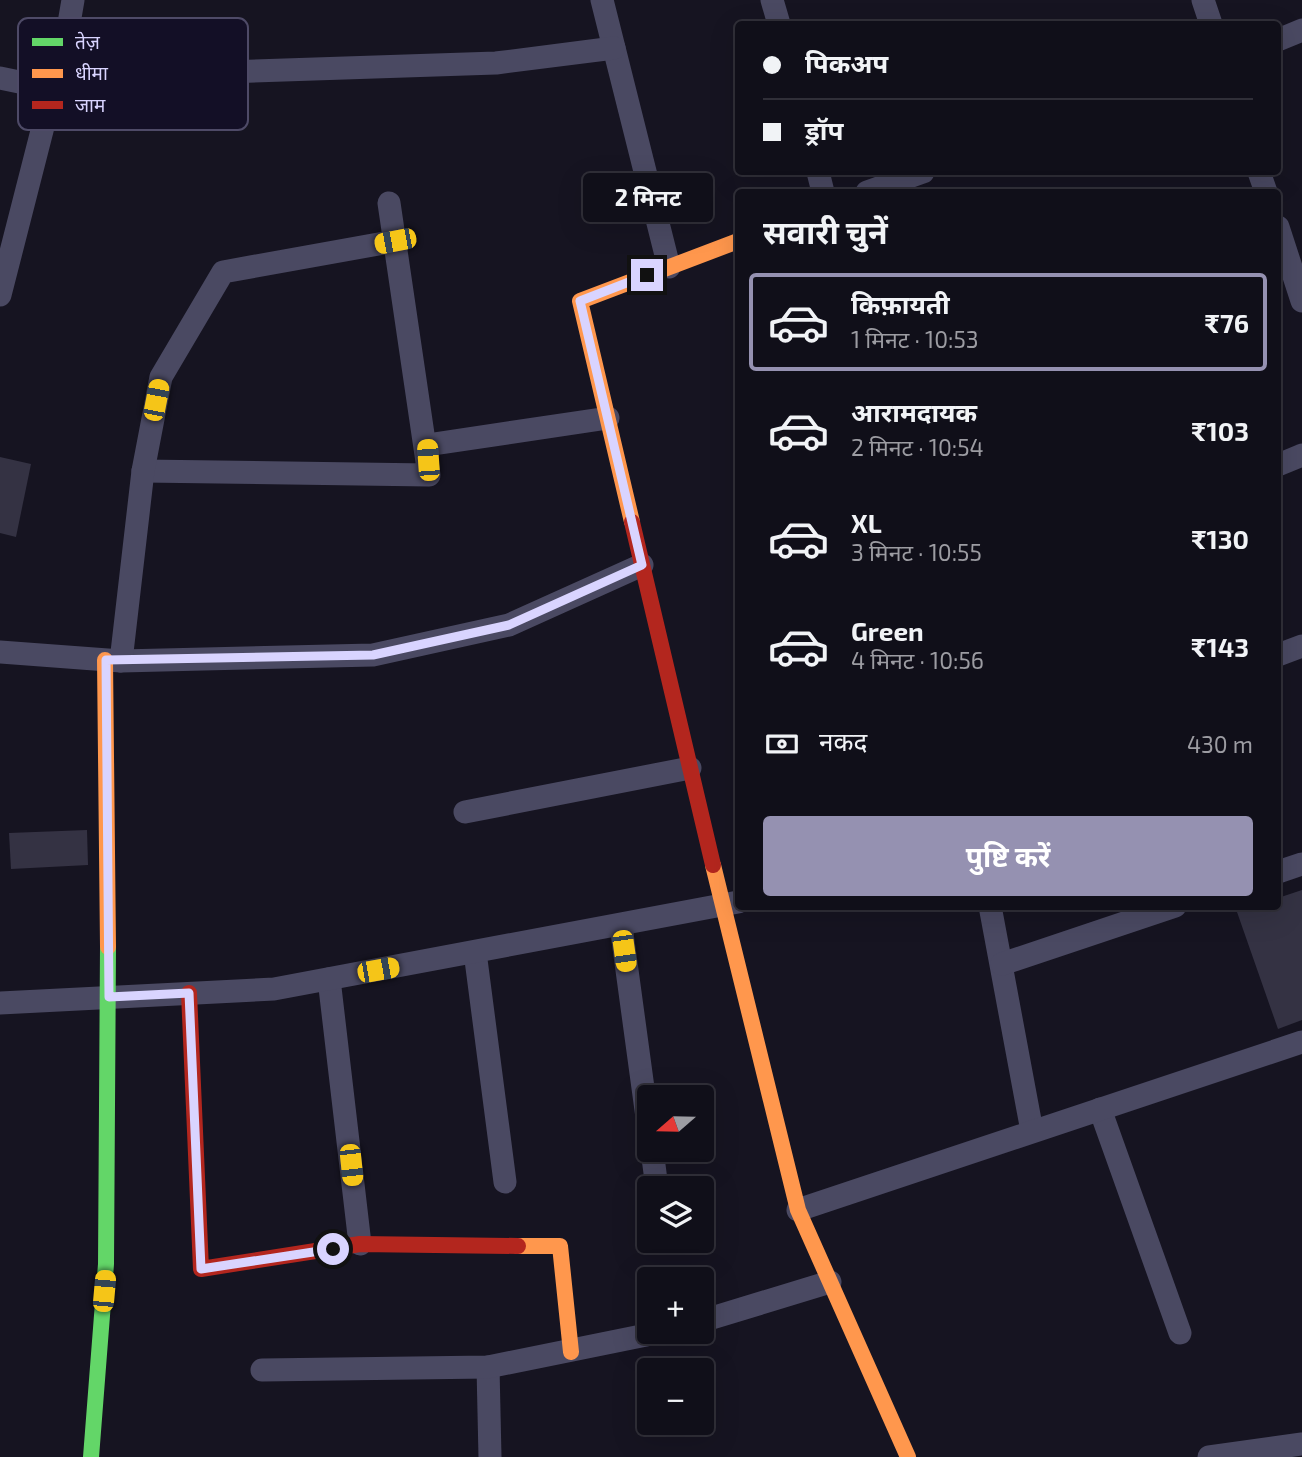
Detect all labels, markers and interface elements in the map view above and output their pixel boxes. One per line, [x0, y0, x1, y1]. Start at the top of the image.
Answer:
legend [18, 18, 248, 130]
text: तेज़ [75, 30, 101, 53]
text: पिकअप [805, 47, 888, 78]
text: धीमा [75, 61, 109, 84]
text: जाम [75, 93, 106, 116]
text: ड्रॉप [805, 114, 843, 145]
callout: 2 मिनट [582, 174, 712, 222]
text: 2 मिनट [615, 183, 681, 211]
text: सवारी चुनें [763, 212, 888, 250]
car [373, 227, 418, 255]
route end [631, 259, 663, 291]
text: किफ़ायती [851, 288, 950, 319]
icon: car [767, 291, 830, 354]
text: ₹76 [1205, 307, 1249, 338]
text: 1 मिनट · 10:53 [851, 325, 979, 353]
car [142, 377, 171, 423]
text: आरामदायक [851, 396, 977, 427]
icon: car [767, 399, 830, 462]
text: ₹103 [1191, 415, 1249, 446]
text: 2 मिनट · 10:54 [851, 433, 984, 461]
car [417, 438, 440, 482]
icon: car [767, 507, 830, 570]
text: XL [851, 507, 882, 538]
text: ₹130 [1191, 523, 1249, 554]
text: 3 मिनट · 10:55 [851, 538, 982, 566]
icon: car [767, 615, 830, 678]
text: Green [851, 615, 924, 646]
text: ₹143 [1191, 631, 1249, 662]
text: 4 मिनट · 10:56 [851, 646, 984, 674]
icon: cash [763, 725, 801, 763]
text: नकद [819, 725, 867, 756]
text: 430 m [1187, 730, 1253, 758]
button: पुष्टि करें [763, 816, 1253, 896]
car [611, 929, 638, 973]
car [356, 956, 401, 984]
north arrow [637, 1085, 714, 1162]
map controls [637, 1085, 714, 1435]
car [339, 1143, 364, 1187]
button: layers [637, 1176, 714, 1253]
route start [317, 1233, 349, 1265]
button: + [637, 1267, 714, 1344]
car [92, 1269, 117, 1313]
button: − [637, 1358, 714, 1435]

